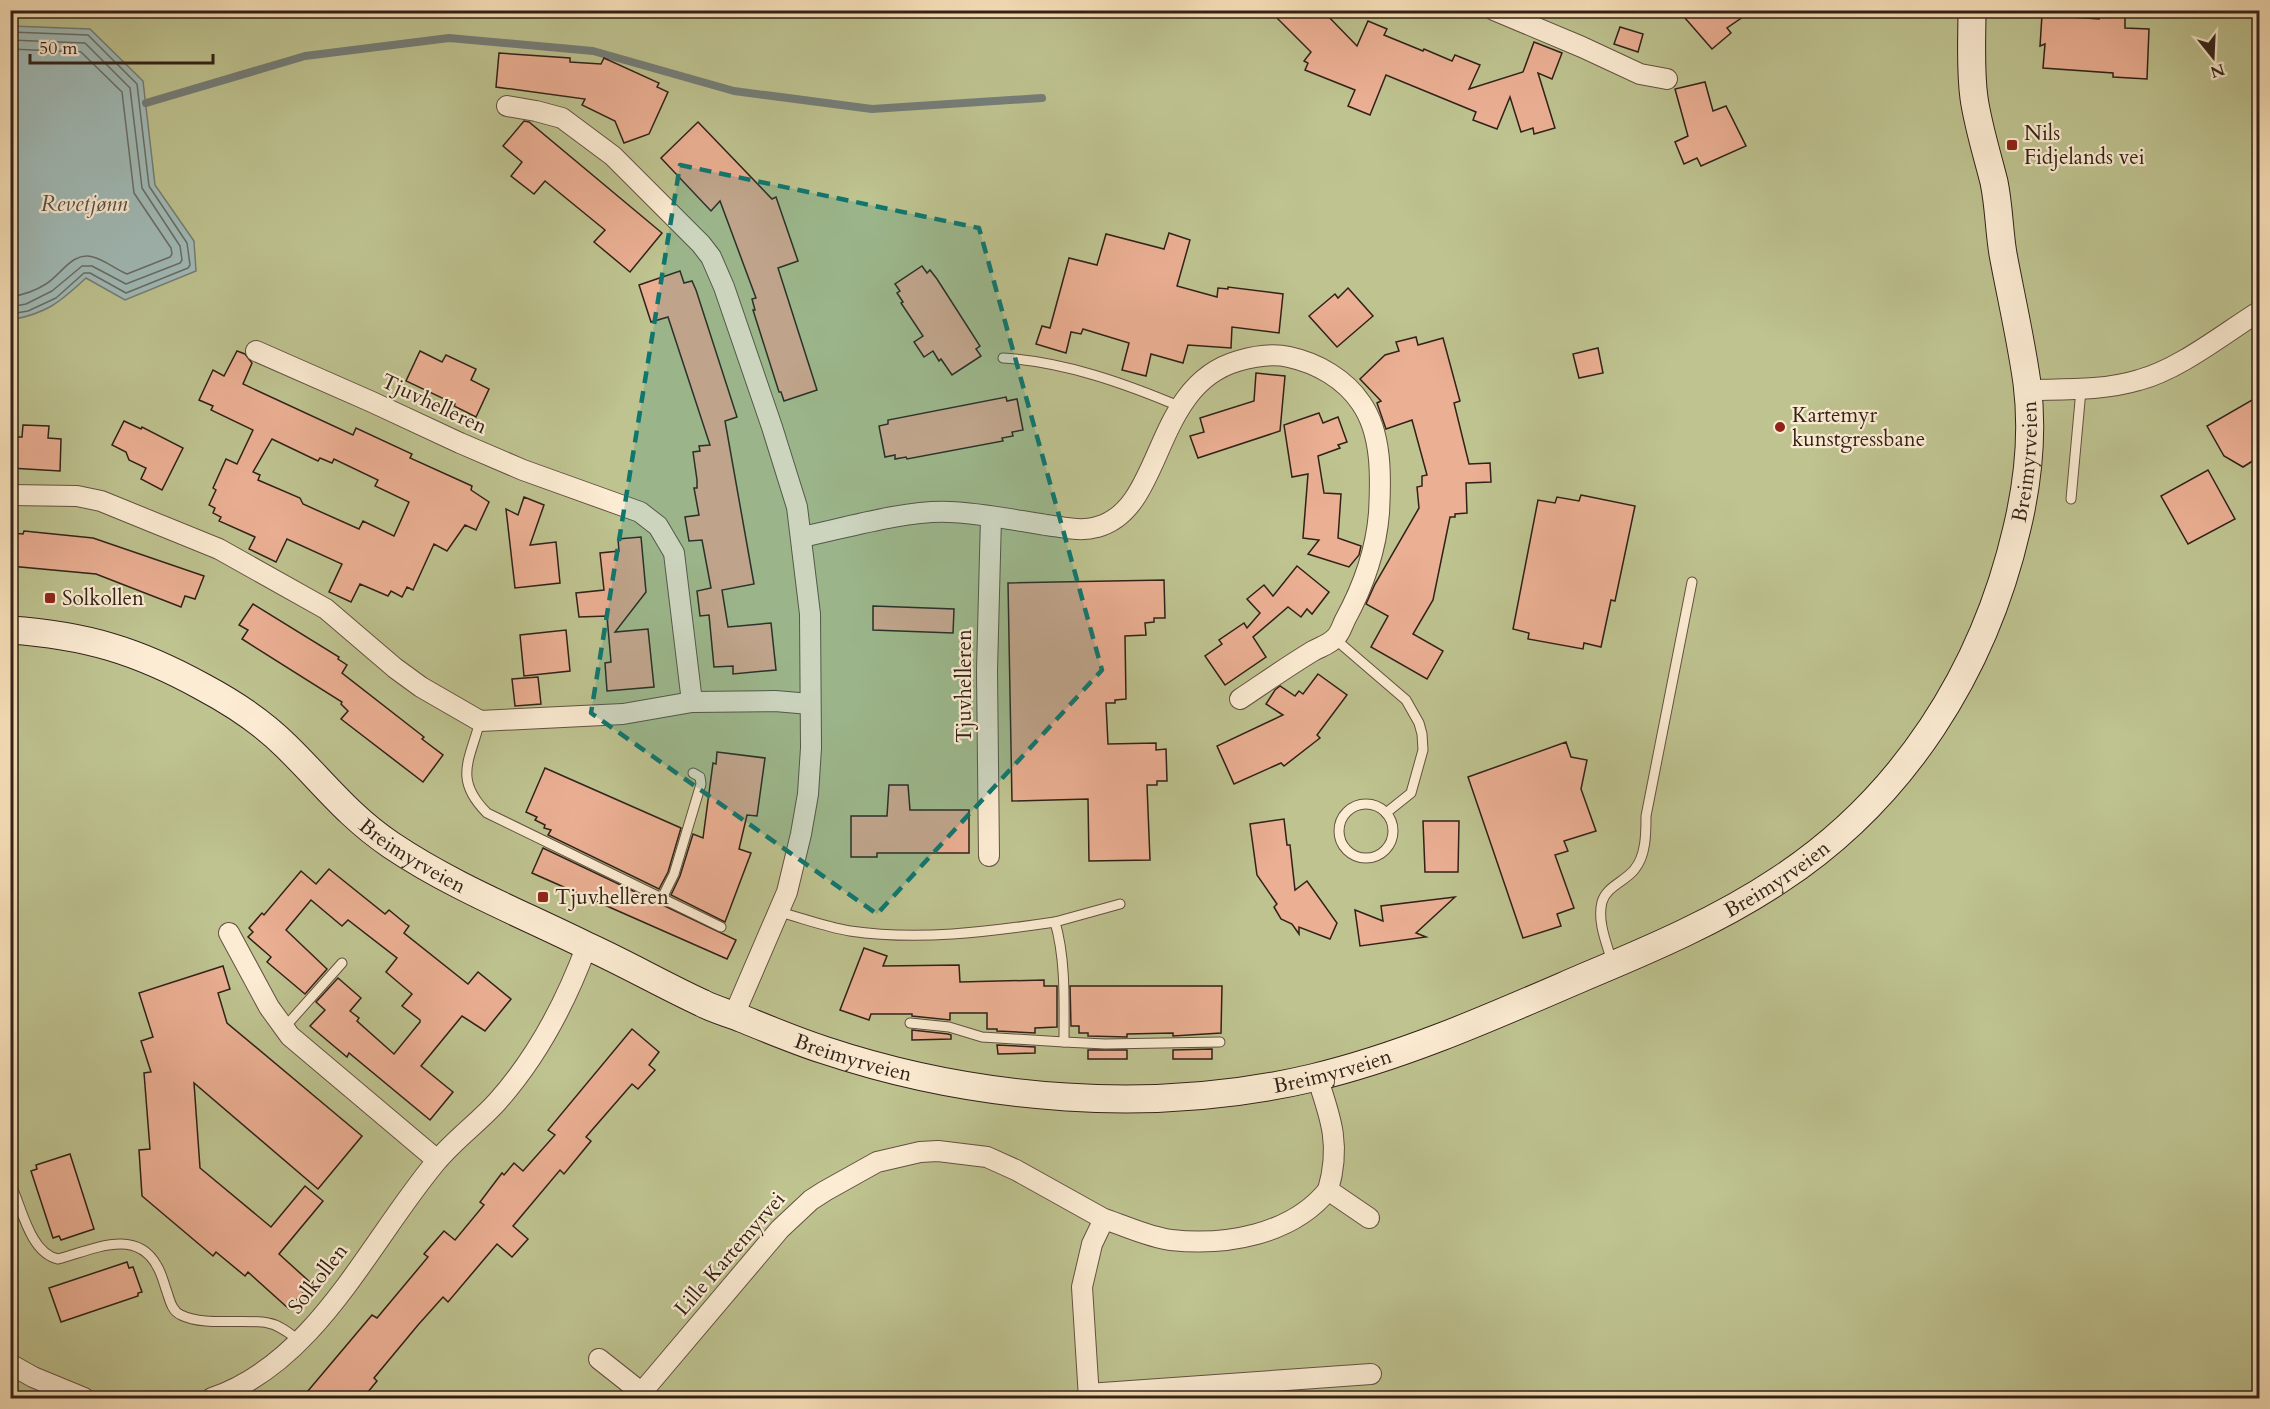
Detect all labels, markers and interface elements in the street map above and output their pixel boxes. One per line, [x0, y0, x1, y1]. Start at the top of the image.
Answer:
scale bar [30, 27, 213, 65]
north arrow [2183, 27, 2243, 87]
text: 50 m [39, 36, 78, 61]
text: N [2207, 58, 2227, 83]
place label: Nils Fidjelands vei [2024, 119, 2145, 172]
marker: Nils Fidjelands vei [2005, 138, 2019, 152]
water label: Revetjønn [41, 189, 128, 219]
street label: Tjuvhelleren [376, 367, 492, 441]
street label: Breimyrveien [2004, 400, 2044, 525]
place label: Kartemyr kunstgressbane [1792, 401, 1925, 454]
marker: Kartemyr kunstgressbane [1773, 420, 1787, 434]
place label: Solkollen [62, 584, 144, 613]
marker: Solkollen [43, 591, 57, 605]
street label: Tjuvhelleren [950, 629, 979, 743]
street label: Breimyrveien [353, 811, 471, 900]
street label: Breimyrveien [1719, 833, 1836, 925]
place label: Tjuvhelleren [555, 883, 669, 912]
marker: Tjuvhelleren [536, 890, 550, 904]
street label: Breimyrveien [790, 1026, 915, 1089]
street label: Breimyrveien [1271, 1041, 1396, 1100]
street label: Lille Kartemyrvei [668, 1186, 792, 1322]
street label: Solkollen [281, 1238, 355, 1320]

